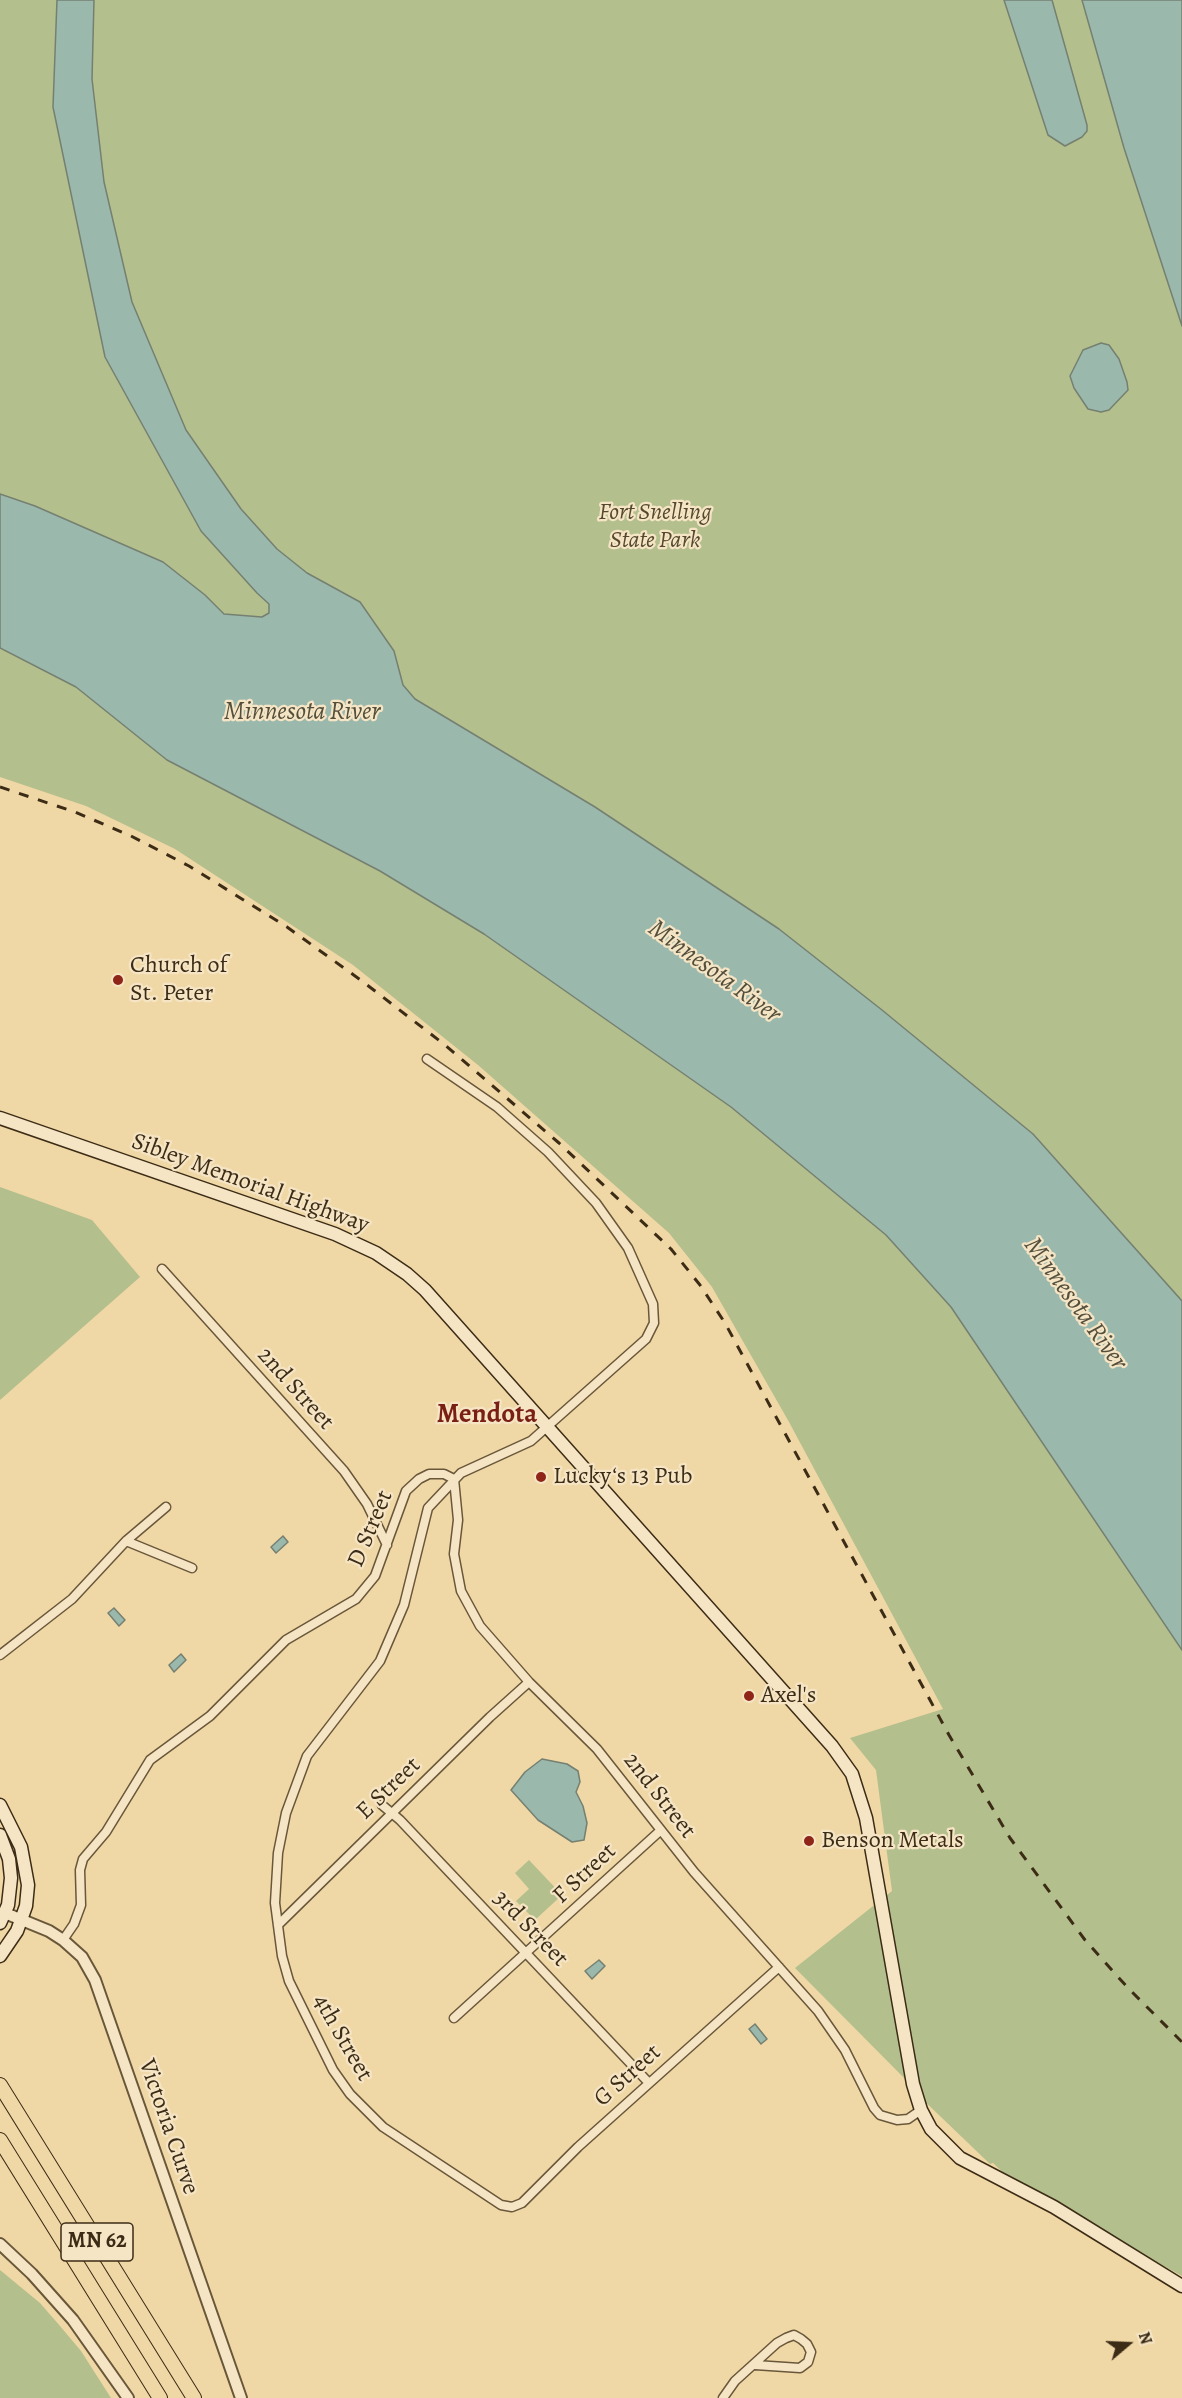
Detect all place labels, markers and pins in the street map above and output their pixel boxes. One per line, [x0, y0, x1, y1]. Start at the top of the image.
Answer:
place label: Church of St. Peter [130, 952, 227, 1008]
marker: Church of St. Peter [111, 973, 125, 987]
place label: Lucky‘s 13 Pub [553, 1463, 692, 1491]
marker: Lucky‘s 13 Pub [534, 1470, 548, 1484]
place label: Axel's [761, 1682, 816, 1710]
marker: Axel's [742, 1689, 756, 1703]
place label: Benson Metals [821, 1827, 964, 1855]
marker: Benson Metals [802, 1834, 816, 1848]

